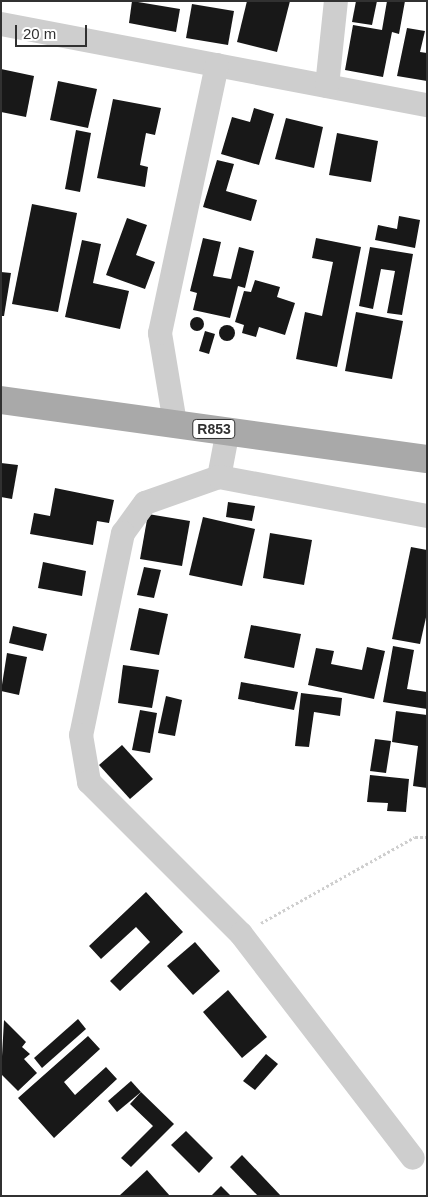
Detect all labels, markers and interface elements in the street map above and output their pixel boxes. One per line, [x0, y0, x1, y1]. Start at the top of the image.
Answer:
scale bar [18, 15, 90, 47]
text: 20 m [23, 25, 56, 42]
road number: R853 [192, 418, 236, 440]

